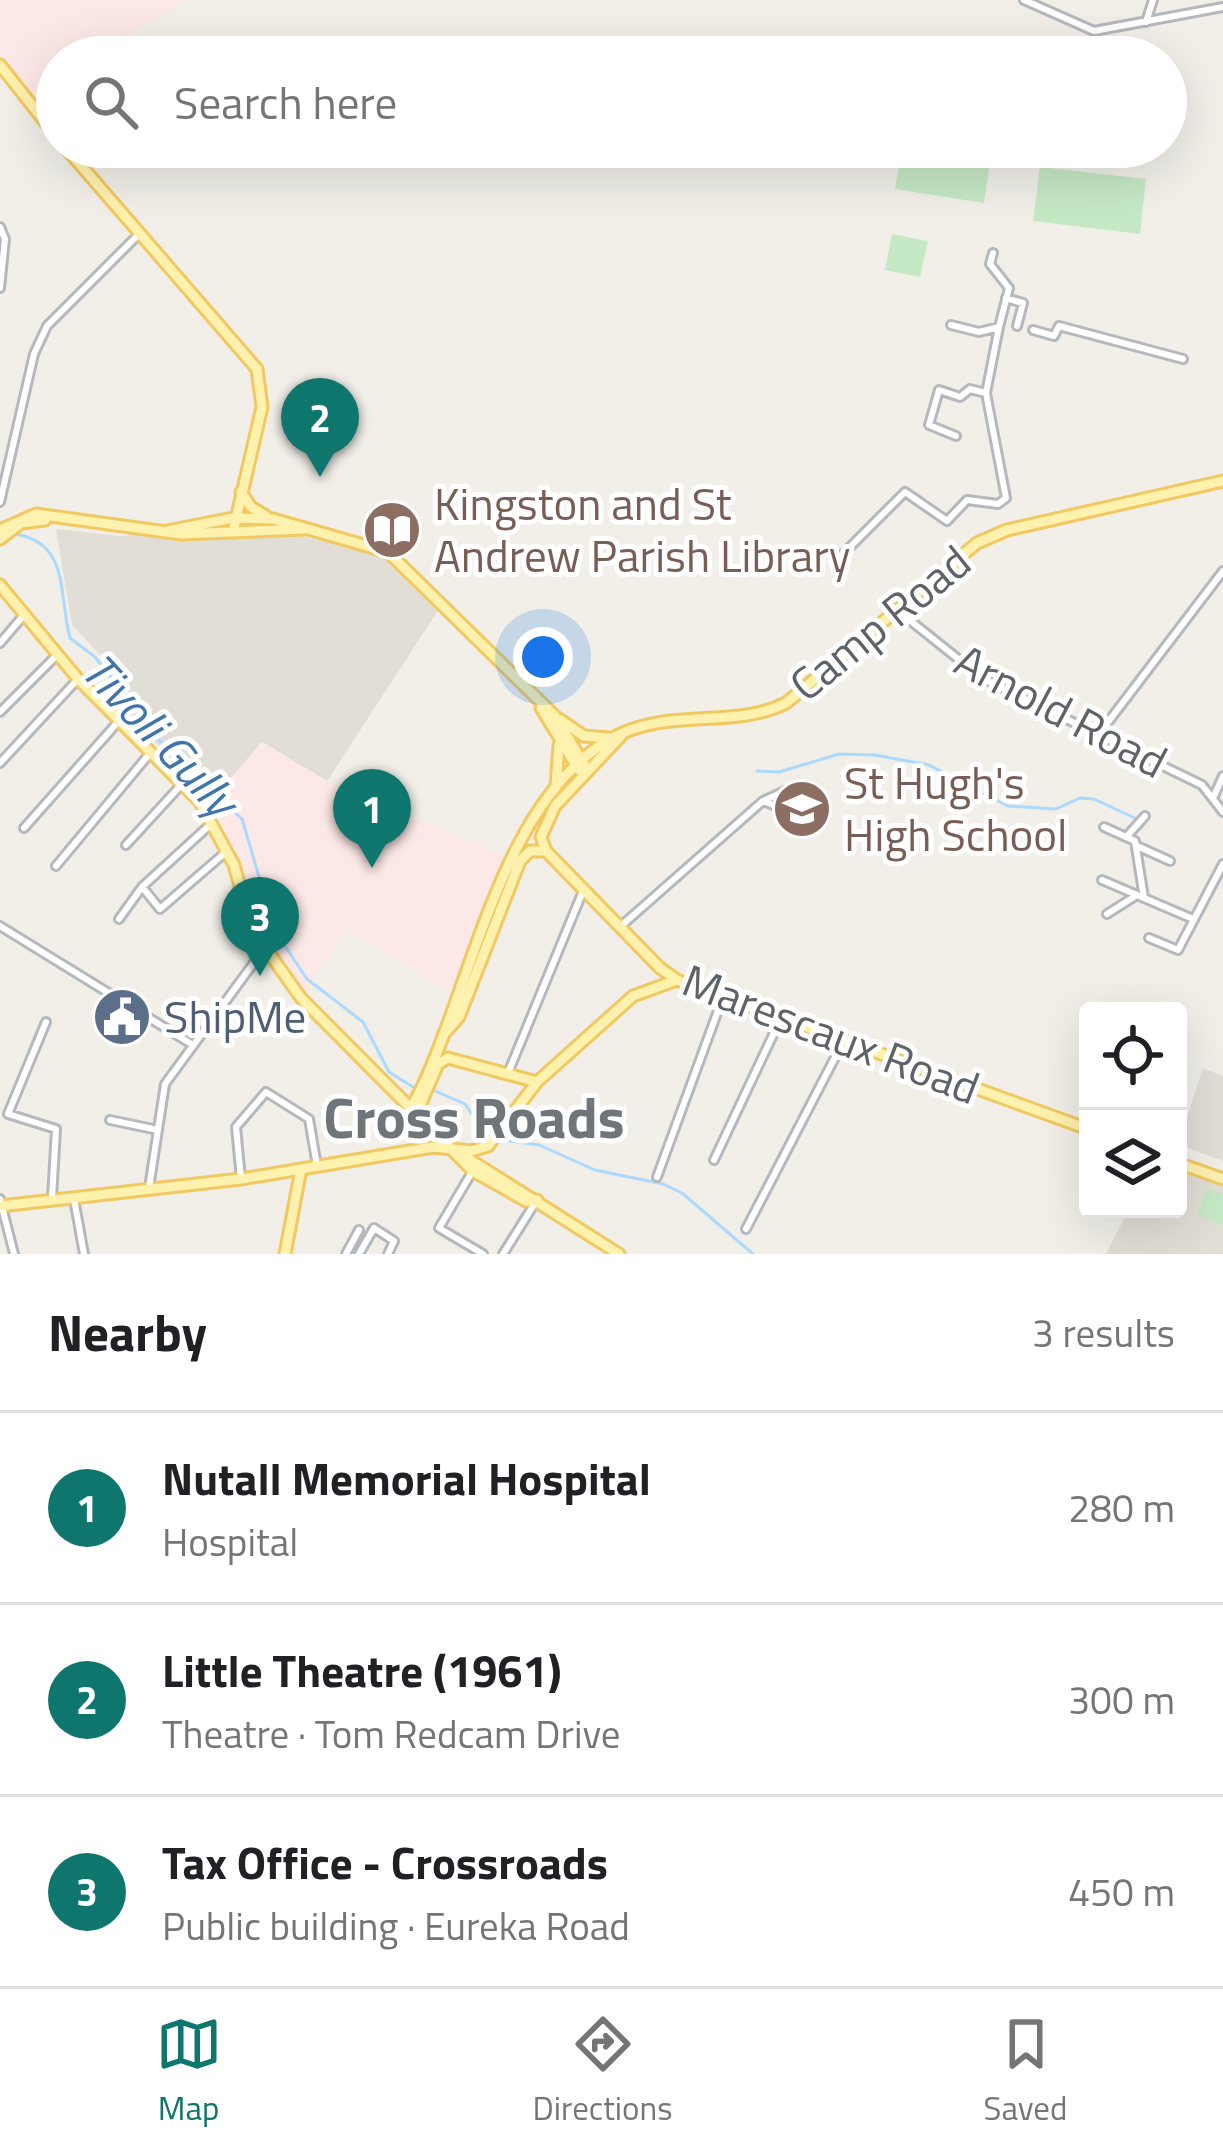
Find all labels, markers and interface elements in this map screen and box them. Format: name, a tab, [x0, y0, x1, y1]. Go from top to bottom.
search box	[36, 36, 1187, 168]
text: Search here	[174, 68, 397, 136]
icon: search	[78, 69, 144, 135]
pin: 2	[281, 378, 359, 477]
place label: Kingston and St Andrew Parish Library	[434, 469, 851, 589]
library icon: Kingston and St Andrew Parish Library	[361, 499, 423, 561]
street label: Camp Road	[774, 528, 985, 717]
street label: Arnold Road	[943, 626, 1180, 795]
your location	[513, 627, 573, 687]
water label: Tivoli Gully	[65, 636, 259, 837]
place label: St Hugh's High School	[844, 748, 1068, 868]
pin: 1	[333, 769, 411, 868]
school or university icon: St Hugh's High School	[771, 778, 833, 840]
pin: 3	[221, 877, 299, 976]
street label: Marescaux Road	[673, 945, 990, 1121]
place label: ShipMe	[164, 982, 306, 1050]
public building icon: ShipMe	[91, 986, 153, 1048]
map controls	[1079, 1002, 1187, 1218]
button: locate	[1079, 1002, 1187, 1110]
district label: Cross Roads	[323, 1073, 625, 1160]
button: layers	[1079, 1110, 1187, 1218]
text: Nearby	[48, 1293, 207, 1371]
text: 3 results	[1032, 1303, 1175, 1362]
text: Nutall Memorial Hospital	[162, 1444, 651, 1512]
text: 1	[76, 1478, 98, 1537]
text: 280 m	[1068, 1478, 1175, 1537]
text: Hospital	[162, 1512, 298, 1571]
text: Little Theatre (1961)	[162, 1636, 562, 1704]
text: 2	[76, 1670, 98, 1729]
text: 300 m	[1068, 1670, 1175, 1729]
text: Theatre · Tom Redcam Drive	[162, 1704, 621, 1763]
text: Tax Office - Crossroads	[162, 1828, 608, 1896]
text: 3	[76, 1862, 98, 1921]
text: 450 m	[1068, 1862, 1175, 1921]
text: Public building · Eureka Road	[162, 1896, 630, 1955]
tab: Map	[156, 2011, 222, 2133]
tab: Directions	[533, 2011, 673, 2133]
tab: Saved	[984, 2011, 1067, 2133]

